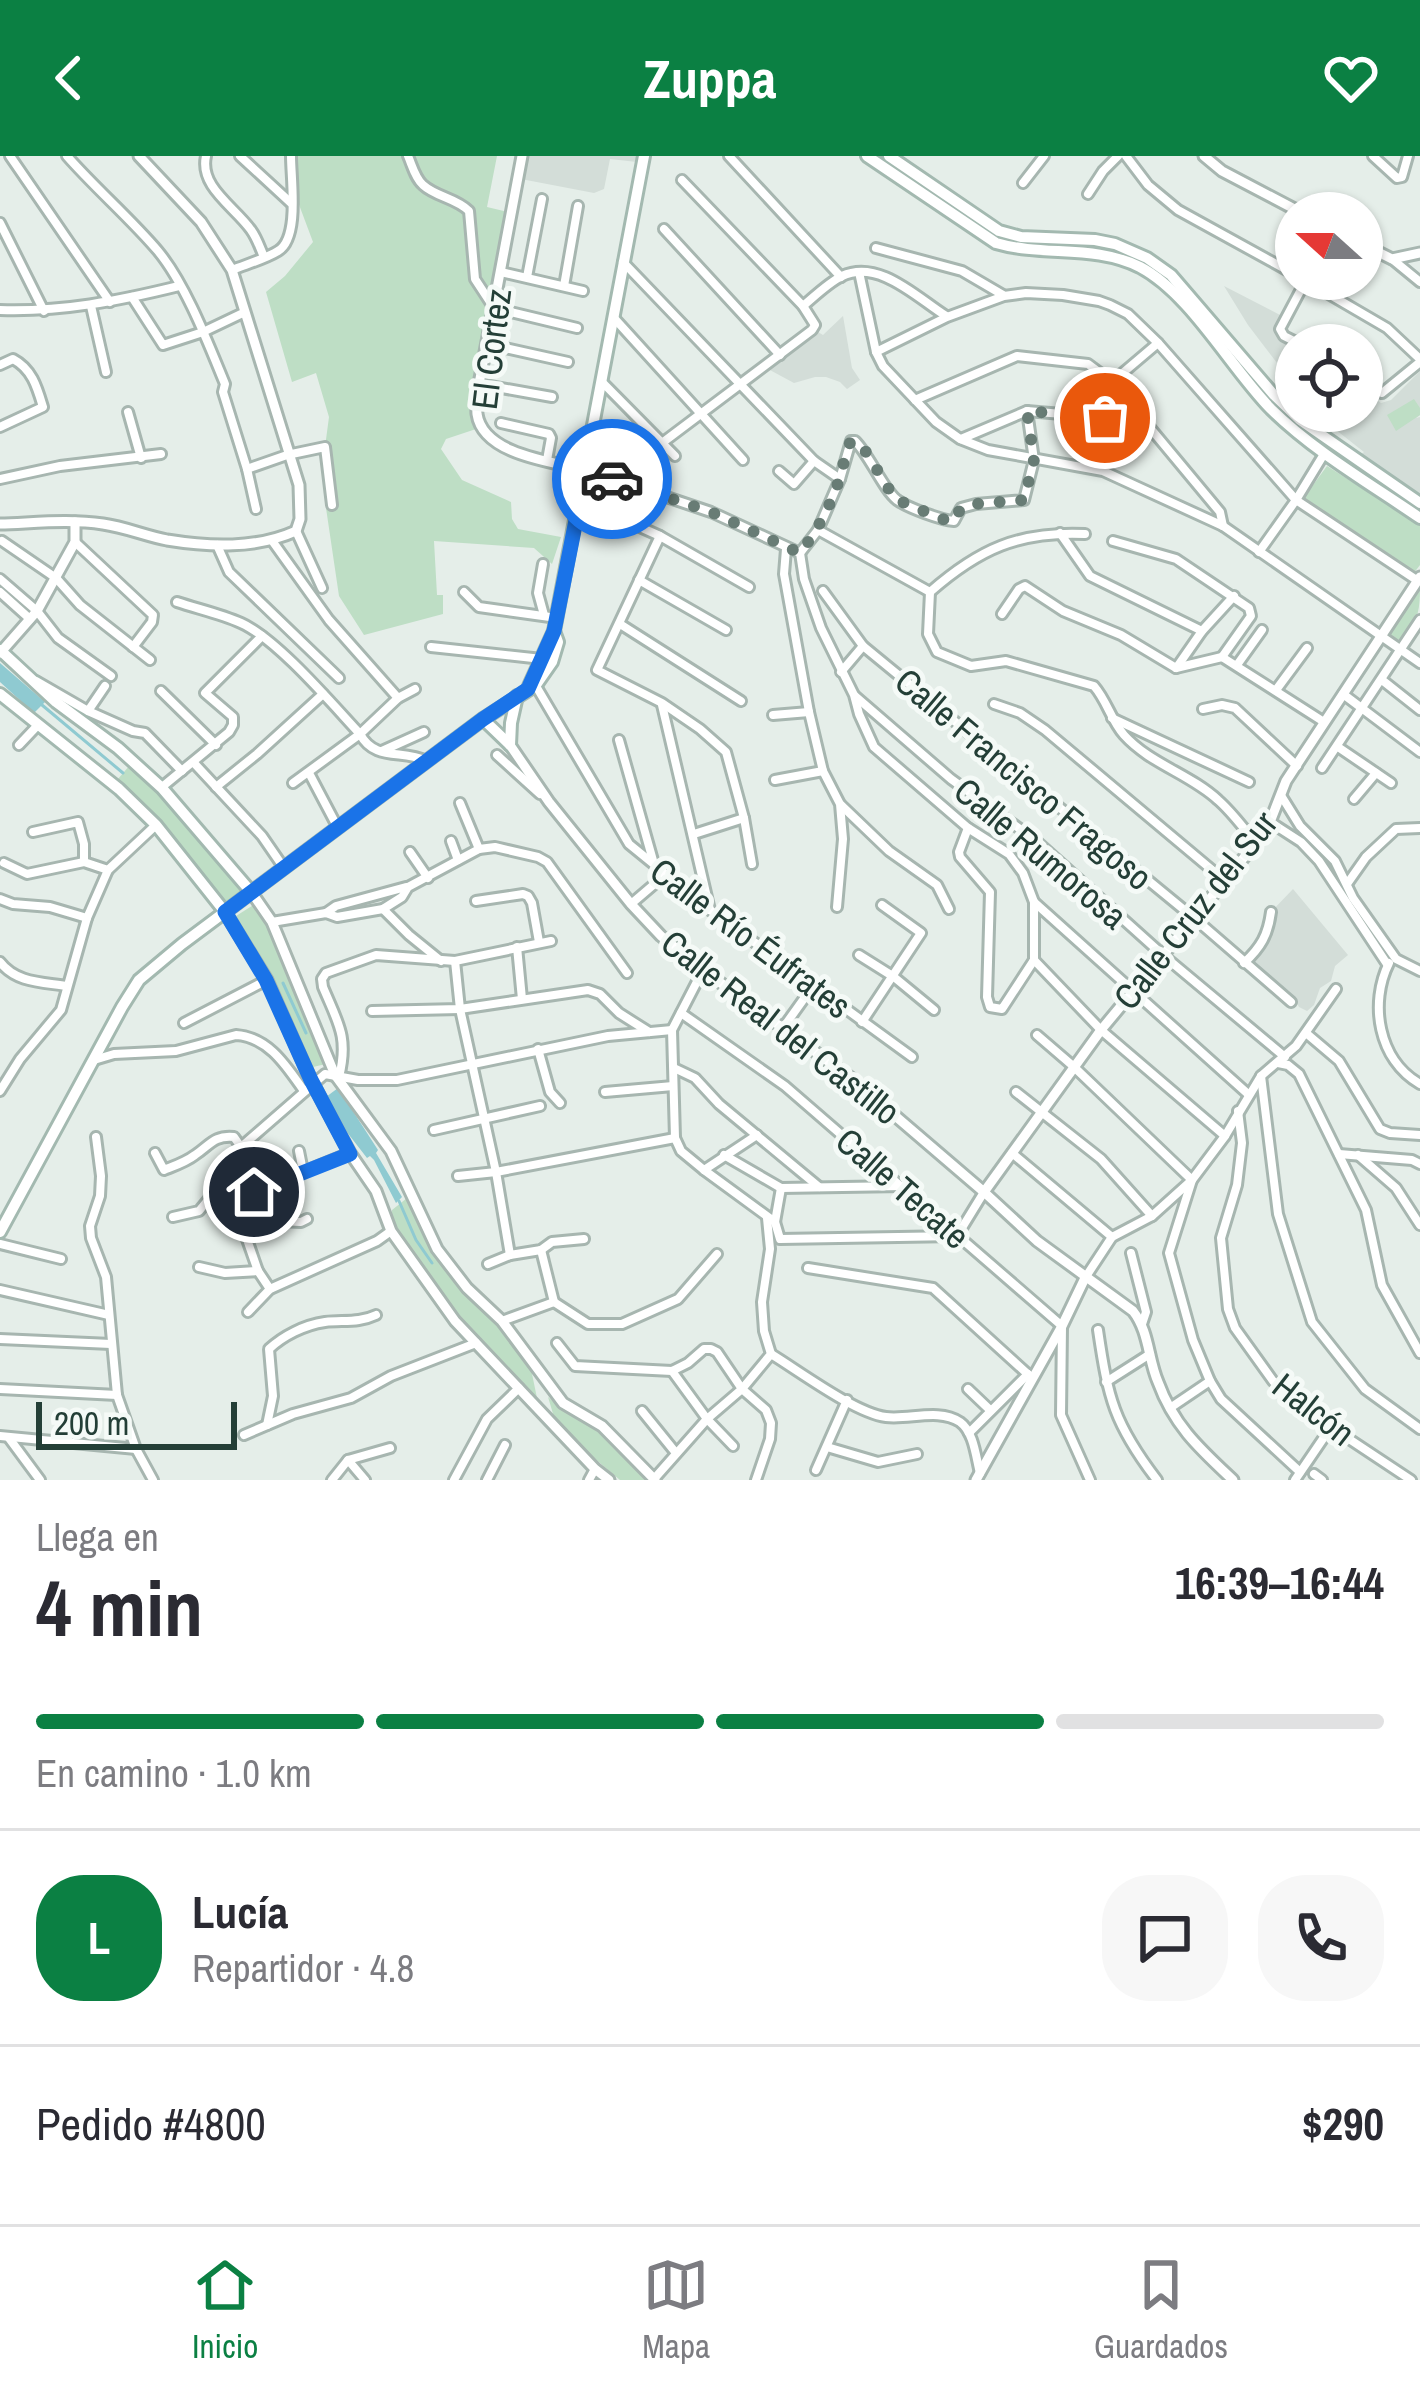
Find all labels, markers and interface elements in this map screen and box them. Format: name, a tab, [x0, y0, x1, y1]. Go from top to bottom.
text: Zuppa	[644, 42, 776, 115]
icon: back	[36, 45, 102, 111]
icon: heart	[1318, 45, 1384, 111]
north arrow	[1275, 192, 1383, 300]
map controls	[1275, 192, 1383, 432]
street label: El Cortez	[460, 286, 522, 412]
button: locate	[1275, 324, 1383, 432]
pin	[1054, 367, 1156, 469]
icon: bag	[1072, 385, 1138, 451]
courier	[552, 419, 672, 539]
icon: car	[579, 446, 645, 512]
street label: Calle Francisco Fragoso	[885, 657, 1163, 901]
street label: Calle Rumorosa	[945, 767, 1137, 939]
street label: Calle Cruz del Sur	[1102, 801, 1288, 1019]
street label: Calle Río Éufrates	[641, 847, 861, 1029]
street label: Calle Real del Castillo	[652, 919, 910, 1135]
street label: Calle Tecate	[826, 1117, 980, 1259]
pin	[203, 1141, 305, 1243]
icon: home	[221, 1159, 287, 1225]
street label: Halcón	[1263, 1362, 1365, 1456]
scale bar	[36, 1396, 237, 1449]
text: 200 m	[54, 1401, 129, 1445]
text: Llega en	[36, 1511, 159, 1563]
text: 16:39–16:44	[1175, 1552, 1384, 1613]
text: 4 min	[36, 1555, 203, 1660]
text: En camino · 1.0 km	[36, 1747, 312, 1799]
button: chat	[1102, 1875, 1228, 2001]
button: phone	[1258, 1875, 1384, 2001]
text: Lucía	[192, 1881, 288, 1942]
text: L	[88, 1907, 110, 1968]
text: Repartidor · 4.8	[192, 1942, 414, 1994]
text: Pedido #4800	[36, 2093, 266, 2154]
text: $290	[1302, 2093, 1384, 2154]
tab: Inicio	[192, 2252, 258, 2368]
tab: Mapa	[642, 2252, 710, 2368]
tab: Guardados	[1094, 2252, 1228, 2368]

